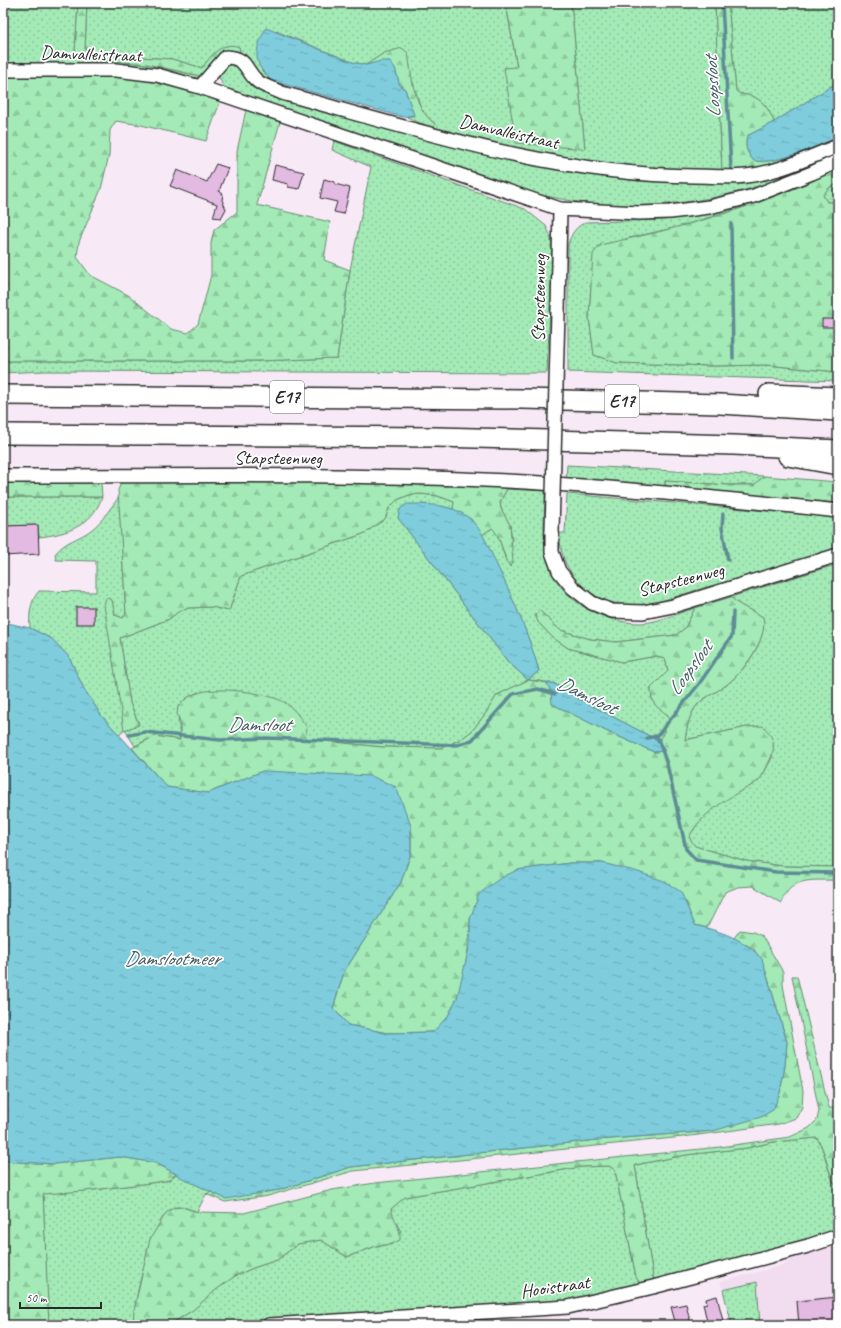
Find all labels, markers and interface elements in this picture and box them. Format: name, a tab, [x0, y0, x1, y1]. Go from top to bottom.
street label: Damvalleistraat	[40, 40, 144, 68]
water label: Loopsloot	[698, 51, 726, 118]
street label: Damvalleistraat	[457, 109, 563, 155]
street label: Stapsteenweg	[526, 253, 552, 342]
road number: E17	[270, 381, 304, 413]
road number: E17	[605, 385, 639, 417]
street label: Stapsteenweg	[234, 446, 323, 470]
street label: Stapsteenweg	[635, 557, 728, 602]
water label: Loopsloot	[662, 632, 721, 700]
water label: Damsloot	[553, 670, 624, 722]
water label: Damsloot	[228, 712, 295, 737]
water label: Damslootmeer	[125, 946, 223, 971]
street label: Hooistraat	[519, 1270, 593, 1304]
scale bar	[20, 1284, 101, 1310]
text: 50 m	[26, 1290, 48, 1306]

